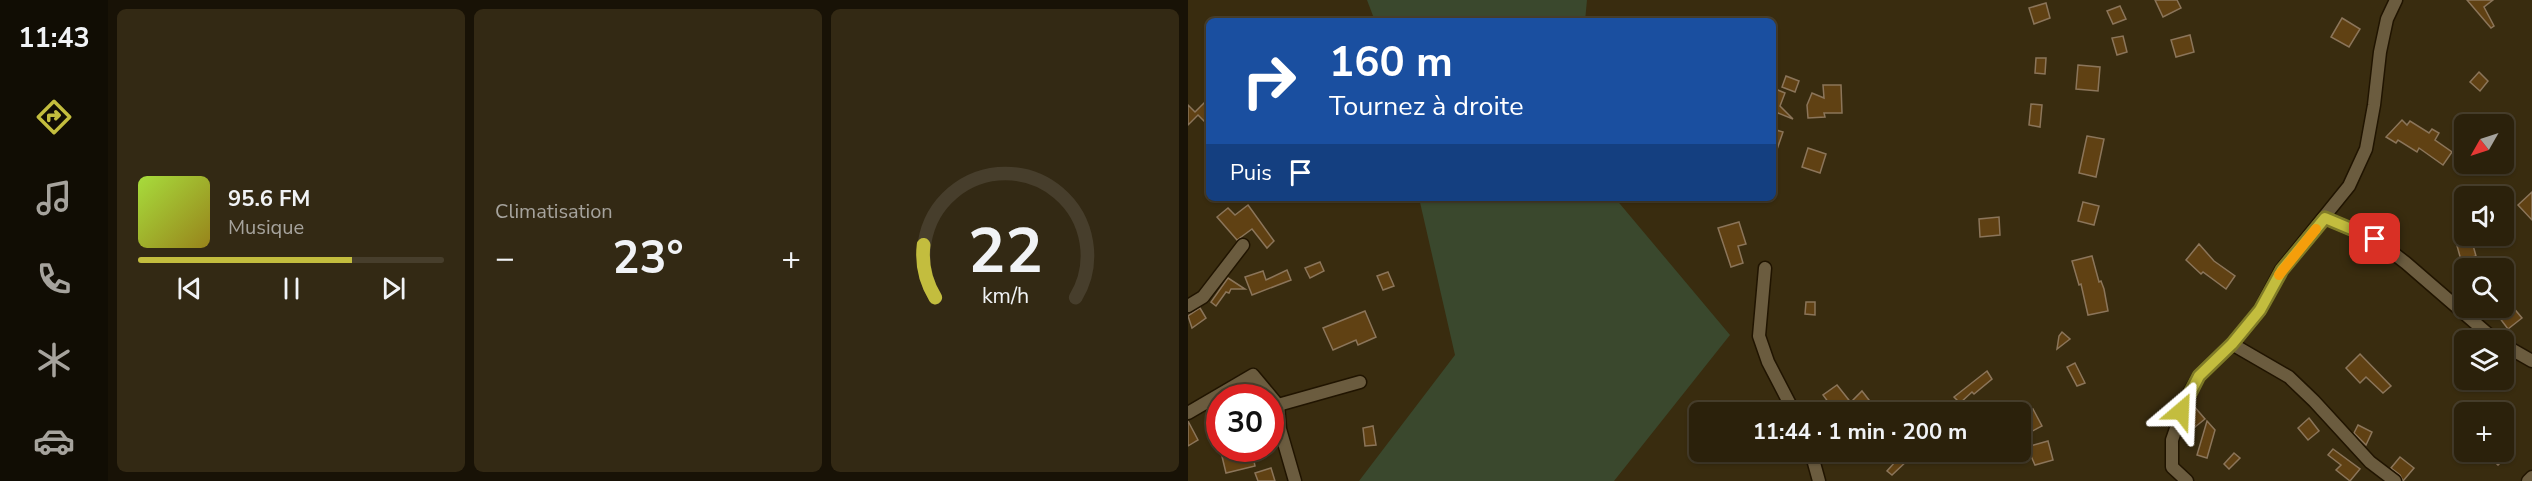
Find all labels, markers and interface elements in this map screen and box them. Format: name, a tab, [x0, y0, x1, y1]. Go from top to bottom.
text: 11:43	[18, 20, 90, 57]
text: 160 m	[1329, 34, 1453, 91]
icon: right	[1230, 42, 1308, 120]
text: Tournez à droite	[1329, 88, 1524, 125]
icon: directions	[33, 96, 75, 138]
north arrow	[2454, 114, 2514, 174]
map controls	[2454, 114, 2514, 462]
icon: arrive	[1284, 156, 1317, 189]
text: Puis	[1230, 158, 1272, 188]
icon: music	[33, 177, 75, 219]
text: 95.6 FM	[228, 184, 310, 214]
button: sound	[2454, 186, 2514, 246]
text: Climatisation	[495, 198, 613, 225]
text: 22	[968, 209, 1042, 294]
pin	[2349, 213, 2400, 264]
text: Musique	[228, 214, 304, 241]
icon: arrive	[2358, 222, 2391, 255]
text: 23°	[612, 228, 684, 289]
text: −	[495, 236, 515, 281]
text: +	[781, 236, 801, 281]
icon: phone	[33, 258, 75, 300]
button: search	[2454, 258, 2514, 318]
icon: previous	[173, 272, 206, 305]
icon: pause	[275, 272, 308, 305]
icon: next	[377, 272, 410, 305]
text: km/h	[981, 281, 1029, 311]
button: layers	[2454, 330, 2514, 390]
icon: climate	[33, 339, 75, 381]
position arrow	[2149, 379, 2213, 443]
speed limit sign: 30	[1206, 384, 1284, 462]
button: +	[2454, 402, 2514, 462]
text: 11:44 · 1 min · 200 m	[1753, 417, 1967, 447]
icon: car	[33, 420, 75, 462]

